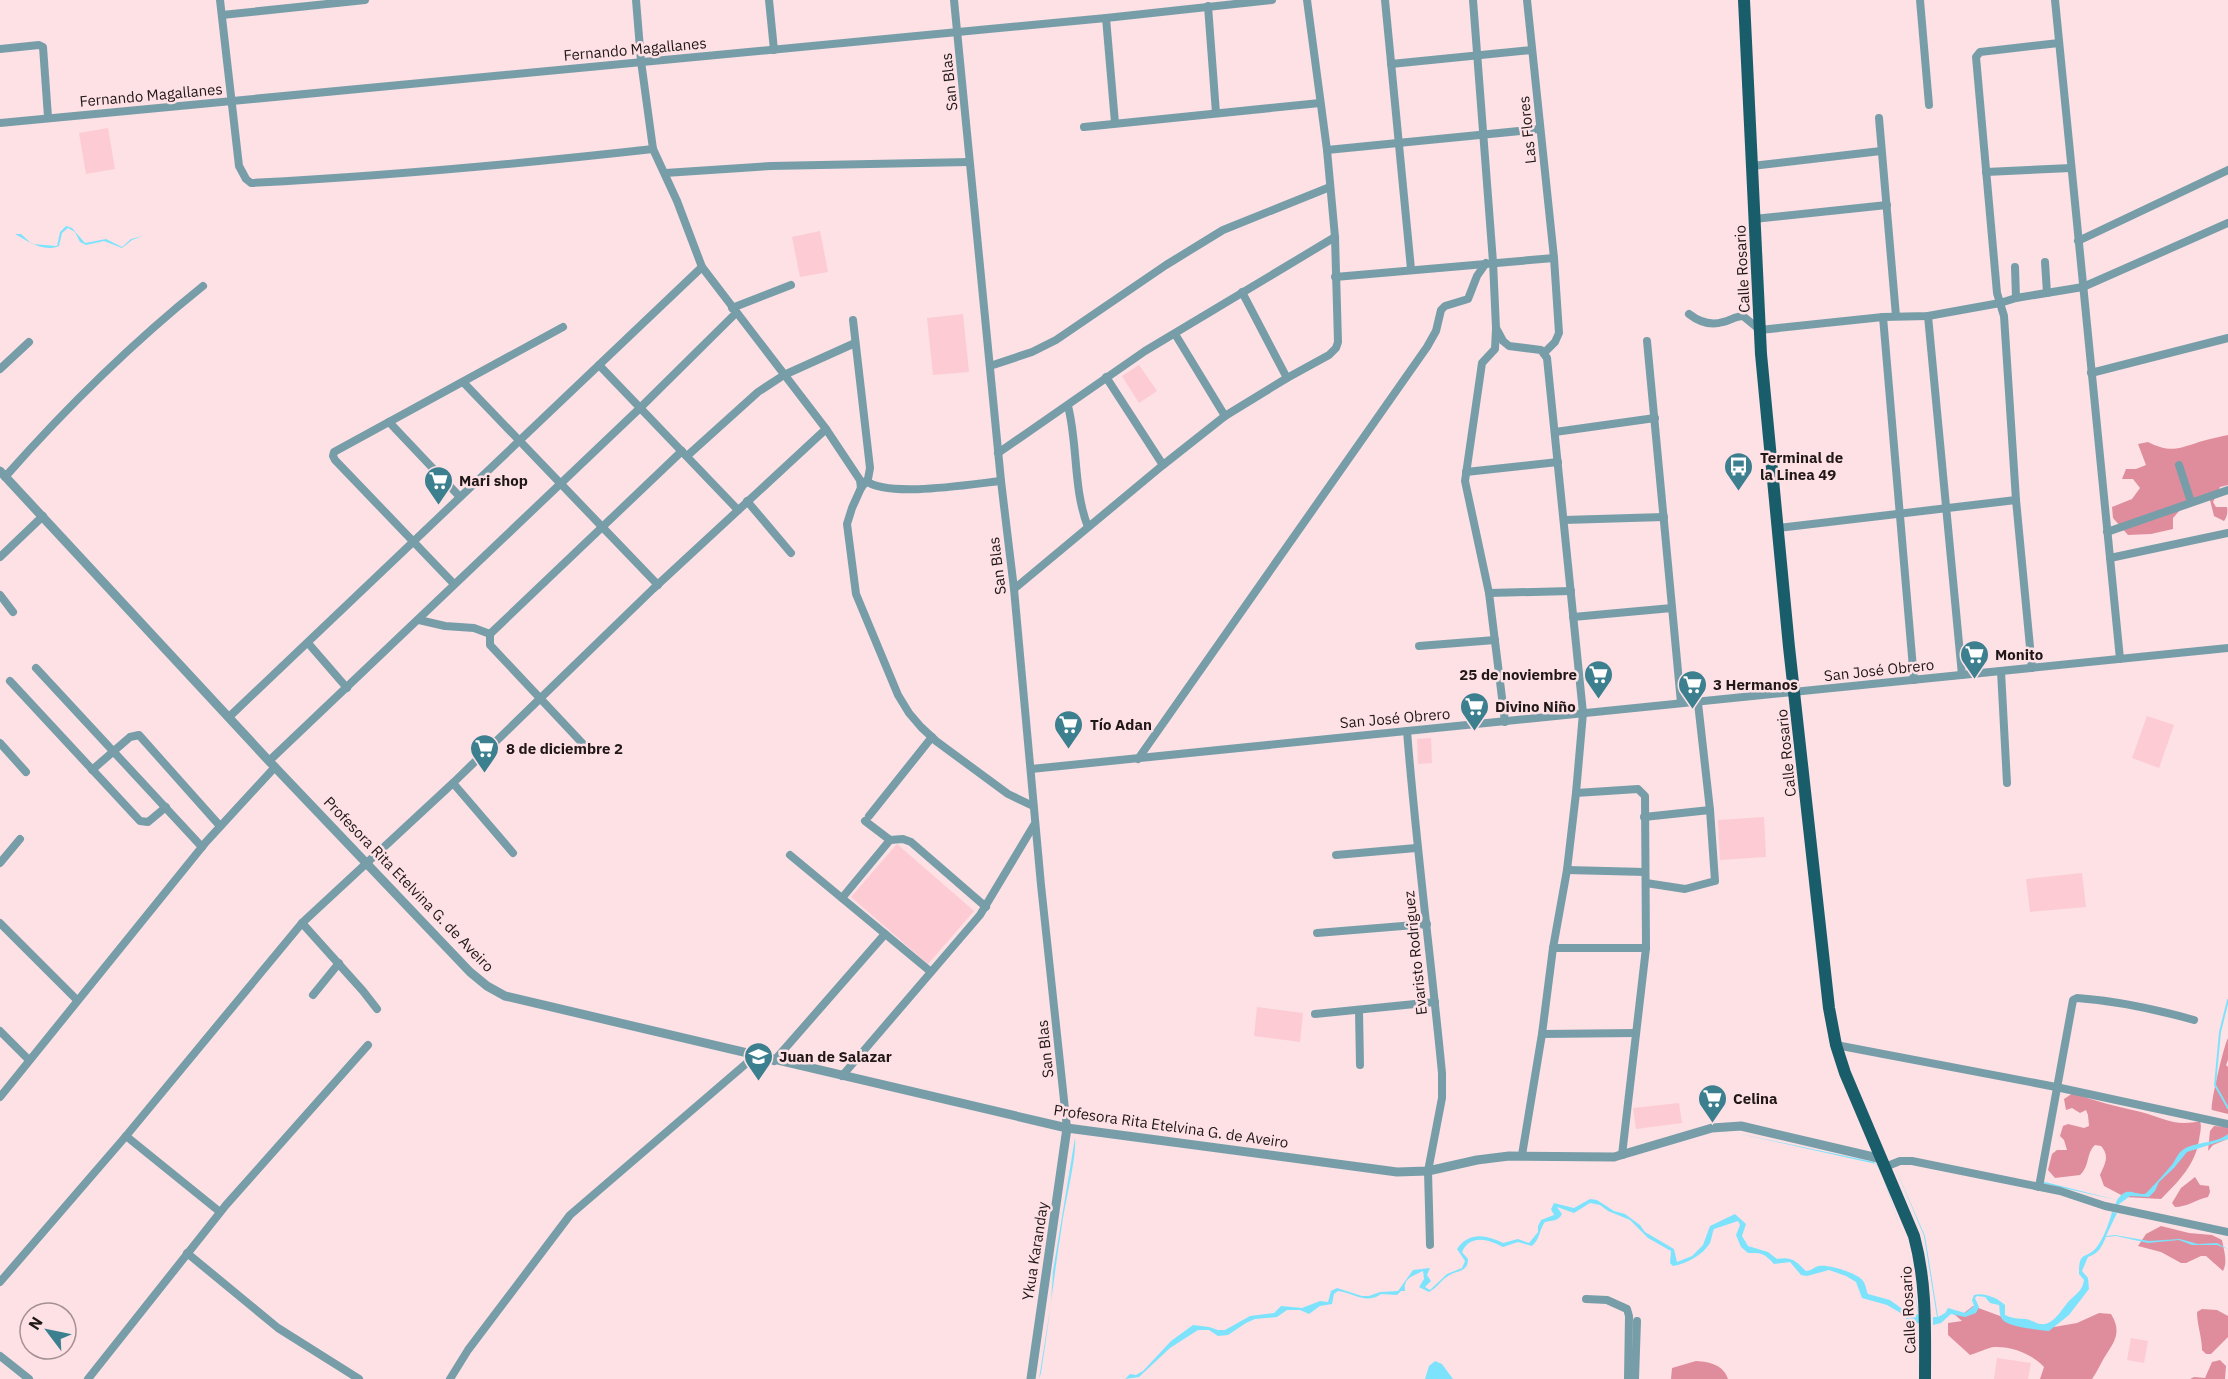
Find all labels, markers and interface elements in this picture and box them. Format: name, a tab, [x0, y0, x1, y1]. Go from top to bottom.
street label: Fernando Magallanes	[563, 33, 707, 65]
street label: San Blas	[937, 52, 961, 112]
street label: Fernando Magallanes	[79, 79, 223, 111]
street label: Las Flores	[1514, 95, 1540, 165]
street label: Calle Rosario	[1730, 225, 1754, 313]
place label: Terminal de la Linea 49	[1760, 448, 1843, 484]
bus stop icon: Terminal de la Linea 49	[1723, 450, 1755, 492]
supermarket icon: Mari shop	[422, 464, 454, 506]
place label: Mari shop	[459, 471, 528, 490]
street label: San Blas	[984, 536, 1010, 596]
supermarket icon: Monito	[1958, 638, 1990, 680]
place label: Monito	[1995, 645, 2043, 664]
street label: San José Obrero	[1823, 655, 1935, 685]
supermarket icon: 25 de noviembre	[1582, 658, 1614, 700]
place label: 25 de noviembre	[1459, 665, 1577, 684]
supermarket icon: 3 Hermanos	[1676, 668, 1708, 710]
place label: 3 Hermanos	[1713, 675, 1798, 694]
supermarket icon: Divino Niño	[1458, 690, 1490, 732]
place label: Divino Niño	[1495, 697, 1576, 716]
street label: San José Obrero	[1339, 704, 1451, 732]
supermarket icon: Tío Adan	[1053, 708, 1085, 750]
street label: Calle Rosario	[1772, 708, 1800, 798]
place label: Tío Adan	[1090, 715, 1152, 734]
supermarket icon: 8 de diciembre 2	[469, 732, 501, 774]
place label: 8 de diciembre 2	[506, 739, 623, 758]
street label: Profesora Rita Etelvina G. de Aveiro	[320, 792, 498, 976]
street label: Evaristo Rodriguez	[1399, 890, 1431, 1016]
street label: San Blas	[1033, 1019, 1057, 1079]
school or university icon: Juan de Salazar	[742, 1040, 774, 1082]
place label: Juan de Salazar	[779, 1047, 892, 1066]
supermarket icon: Celina	[1696, 1082, 1728, 1124]
place label: Celina	[1733, 1089, 1778, 1108]
street label: Profesora Rita Etelvina G. de Aveiro	[1052, 1100, 1290, 1152]
street label: Ykua Karanday	[1018, 1200, 1052, 1302]
street label: Calle Rosario	[1896, 1266, 1920, 1354]
north arrow	[18, 1301, 78, 1361]
text: N	[24, 1313, 47, 1333]

